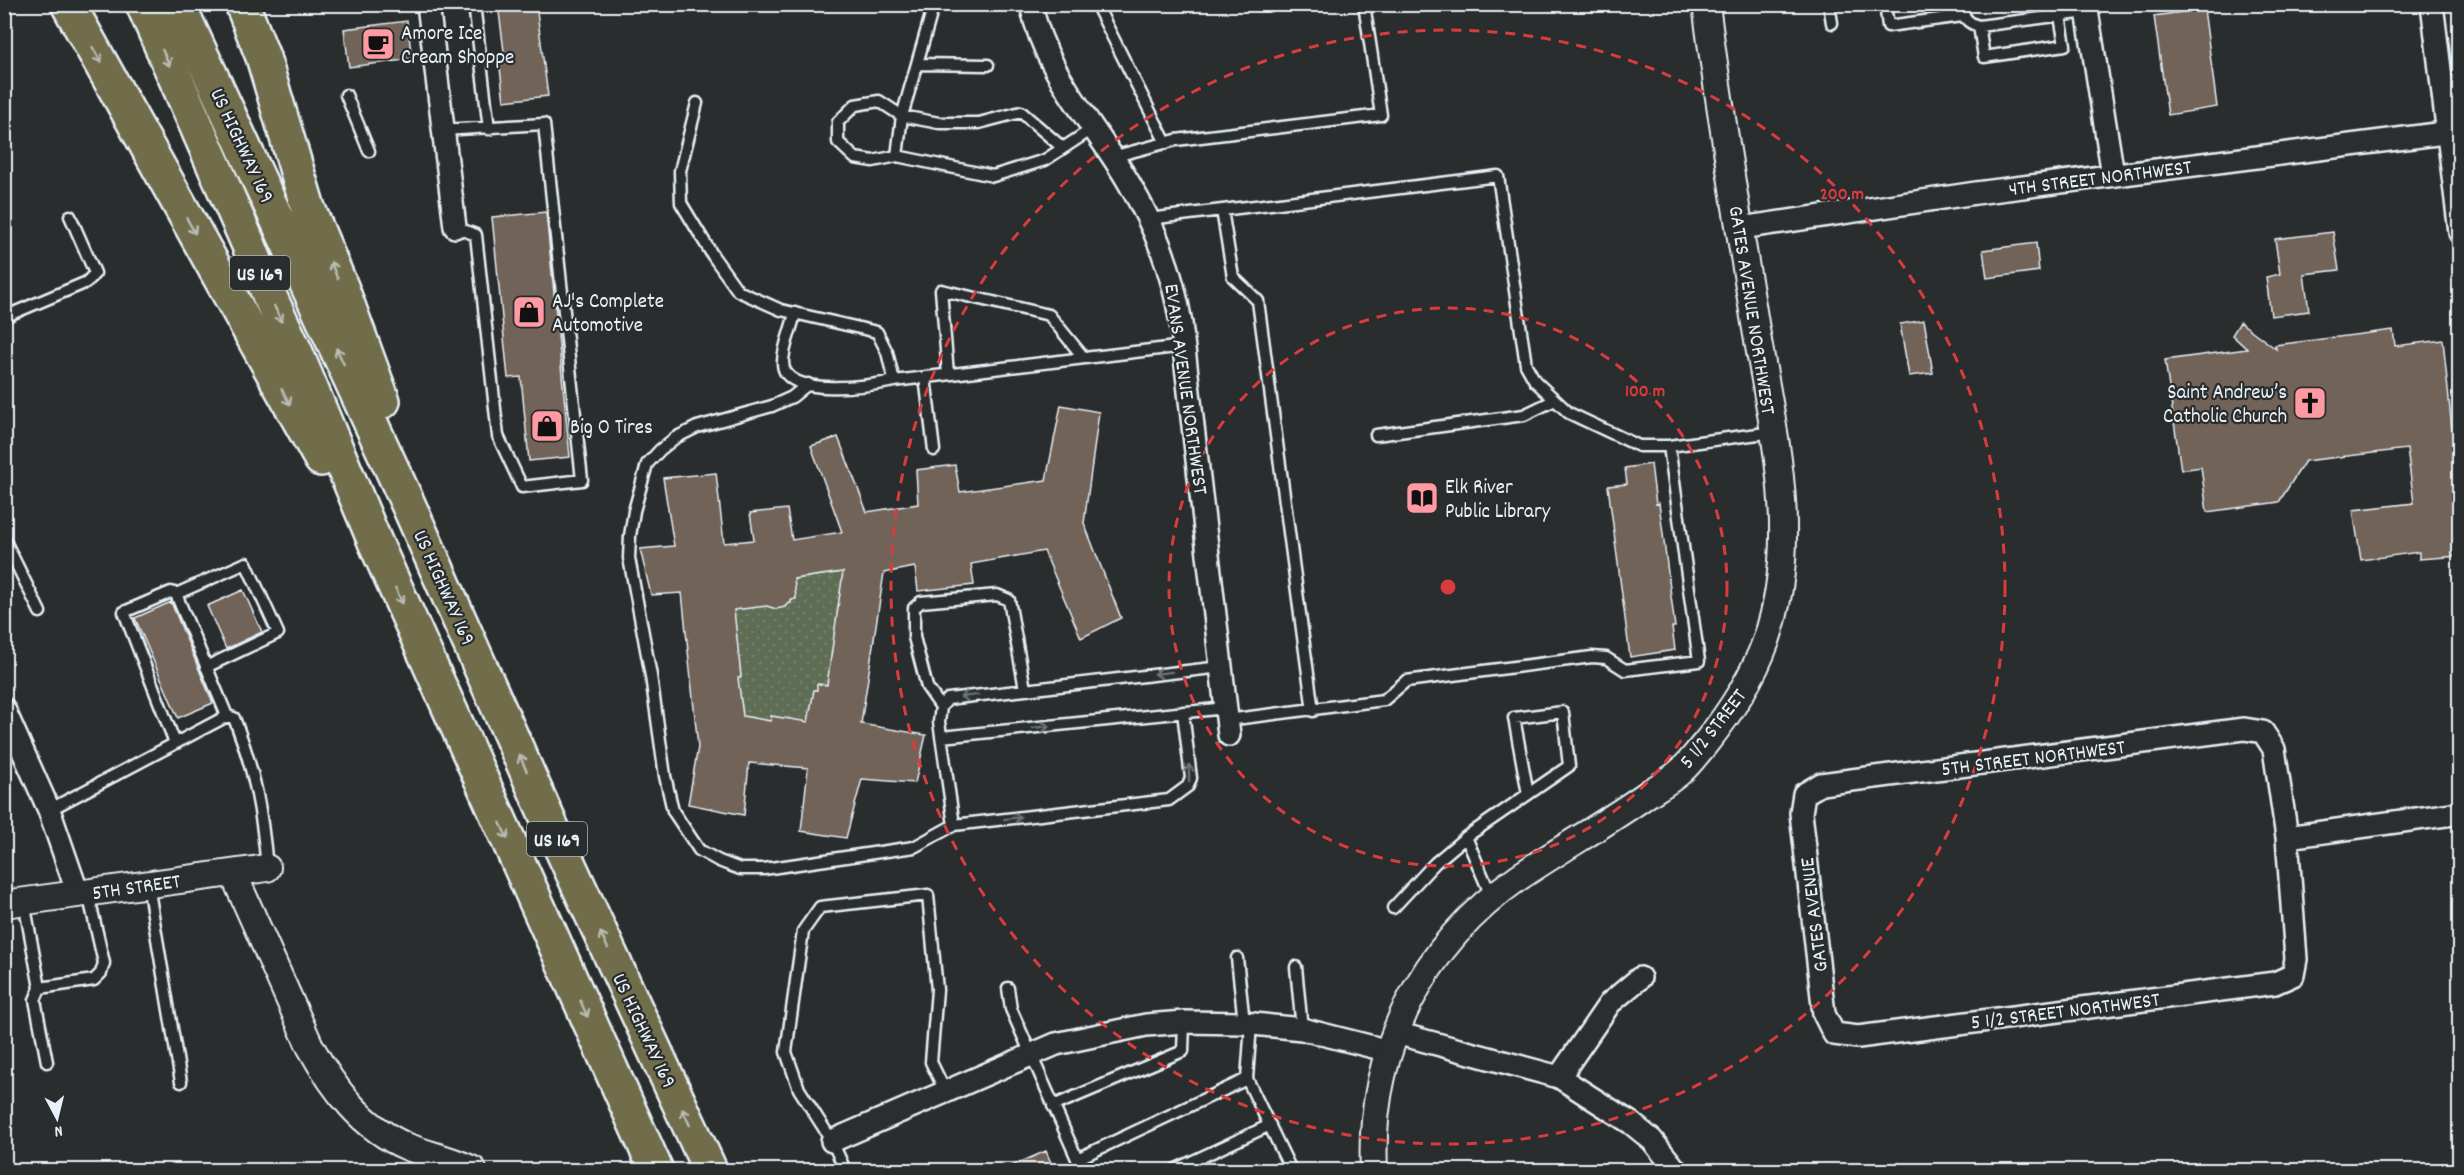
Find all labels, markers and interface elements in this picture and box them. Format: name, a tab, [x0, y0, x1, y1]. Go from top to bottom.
place label: Amore Ice Cream Shoppe	[401, 20, 514, 74]
cafe icon: Amore Ice Cream Shoppe	[360, 26, 396, 62]
one-way arrow	[92, 46, 103, 64]
one-way arrow	[162, 49, 173, 67]
street label: US HIGHWAY 169	[201, 84, 280, 209]
street label: 4TH STREET NORTHWEST	[2007, 154, 2194, 206]
text: 200 m	[1820, 183, 1864, 208]
street label: GATES AVENUE NORTHWEST	[1719, 204, 1781, 418]
one-way arrow	[186, 217, 197, 235]
road number: US 169	[230, 256, 290, 290]
one-way arrow	[328, 261, 339, 279]
street label: EVANS AVENUE NORTHWEST	[1154, 282, 1214, 497]
place label: AJ's Complete Automotive	[552, 288, 664, 342]
shop icon: AJ's Complete Automotive	[511, 294, 547, 330]
one-way arrow	[272, 304, 284, 322]
one-way arrow	[334, 347, 346, 365]
place label: Saint Andrew’s Catholic Church	[2163, 379, 2287, 433]
text: 100 m	[1625, 380, 1665, 405]
church icon: Saint Andrew’s Catholic Church	[2292, 385, 2328, 421]
one-way arrow	[280, 388, 292, 405]
shop icon: Big O Tires	[529, 408, 565, 444]
place label: Big O Tires	[570, 414, 653, 444]
place label: Elk River Public Library	[1445, 474, 1551, 528]
library icon: Elk River Public Library	[1404, 480, 1440, 516]
street label: US HIGHWAY 169	[403, 526, 481, 651]
centre of rings	[1438, 577, 1458, 597]
one-way arrow	[393, 586, 405, 604]
one-way arrow	[1153, 668, 1173, 679]
street label: 5 1/2 STREET	[1673, 683, 1756, 776]
one-way arrow	[960, 691, 980, 702]
one-way arrow	[1030, 721, 1050, 732]
street label: 5TH STREET NORTHWEST	[1940, 734, 2128, 786]
one-way arrow	[517, 754, 528, 773]
one-way arrow	[1183, 763, 1195, 783]
one-way arrow	[1002, 812, 1022, 823]
one-way arrow	[499, 822, 510, 840]
road number: US 169	[527, 822, 587, 856]
street label: GATES AVENUE	[1794, 855, 1838, 974]
street label: 5TH STREET	[90, 868, 183, 910]
one-way arrow	[598, 932, 609, 950]
street label: US HIGHWAY 169	[603, 969, 682, 1094]
street label: 5 1/2 STREET NORTHWEST	[1969, 986, 2162, 1039]
one-way arrow	[578, 1000, 590, 1018]
north arrow	[27, 1088, 87, 1148]
one-way arrow	[679, 1109, 691, 1127]
text: N	[53, 1119, 64, 1142]

